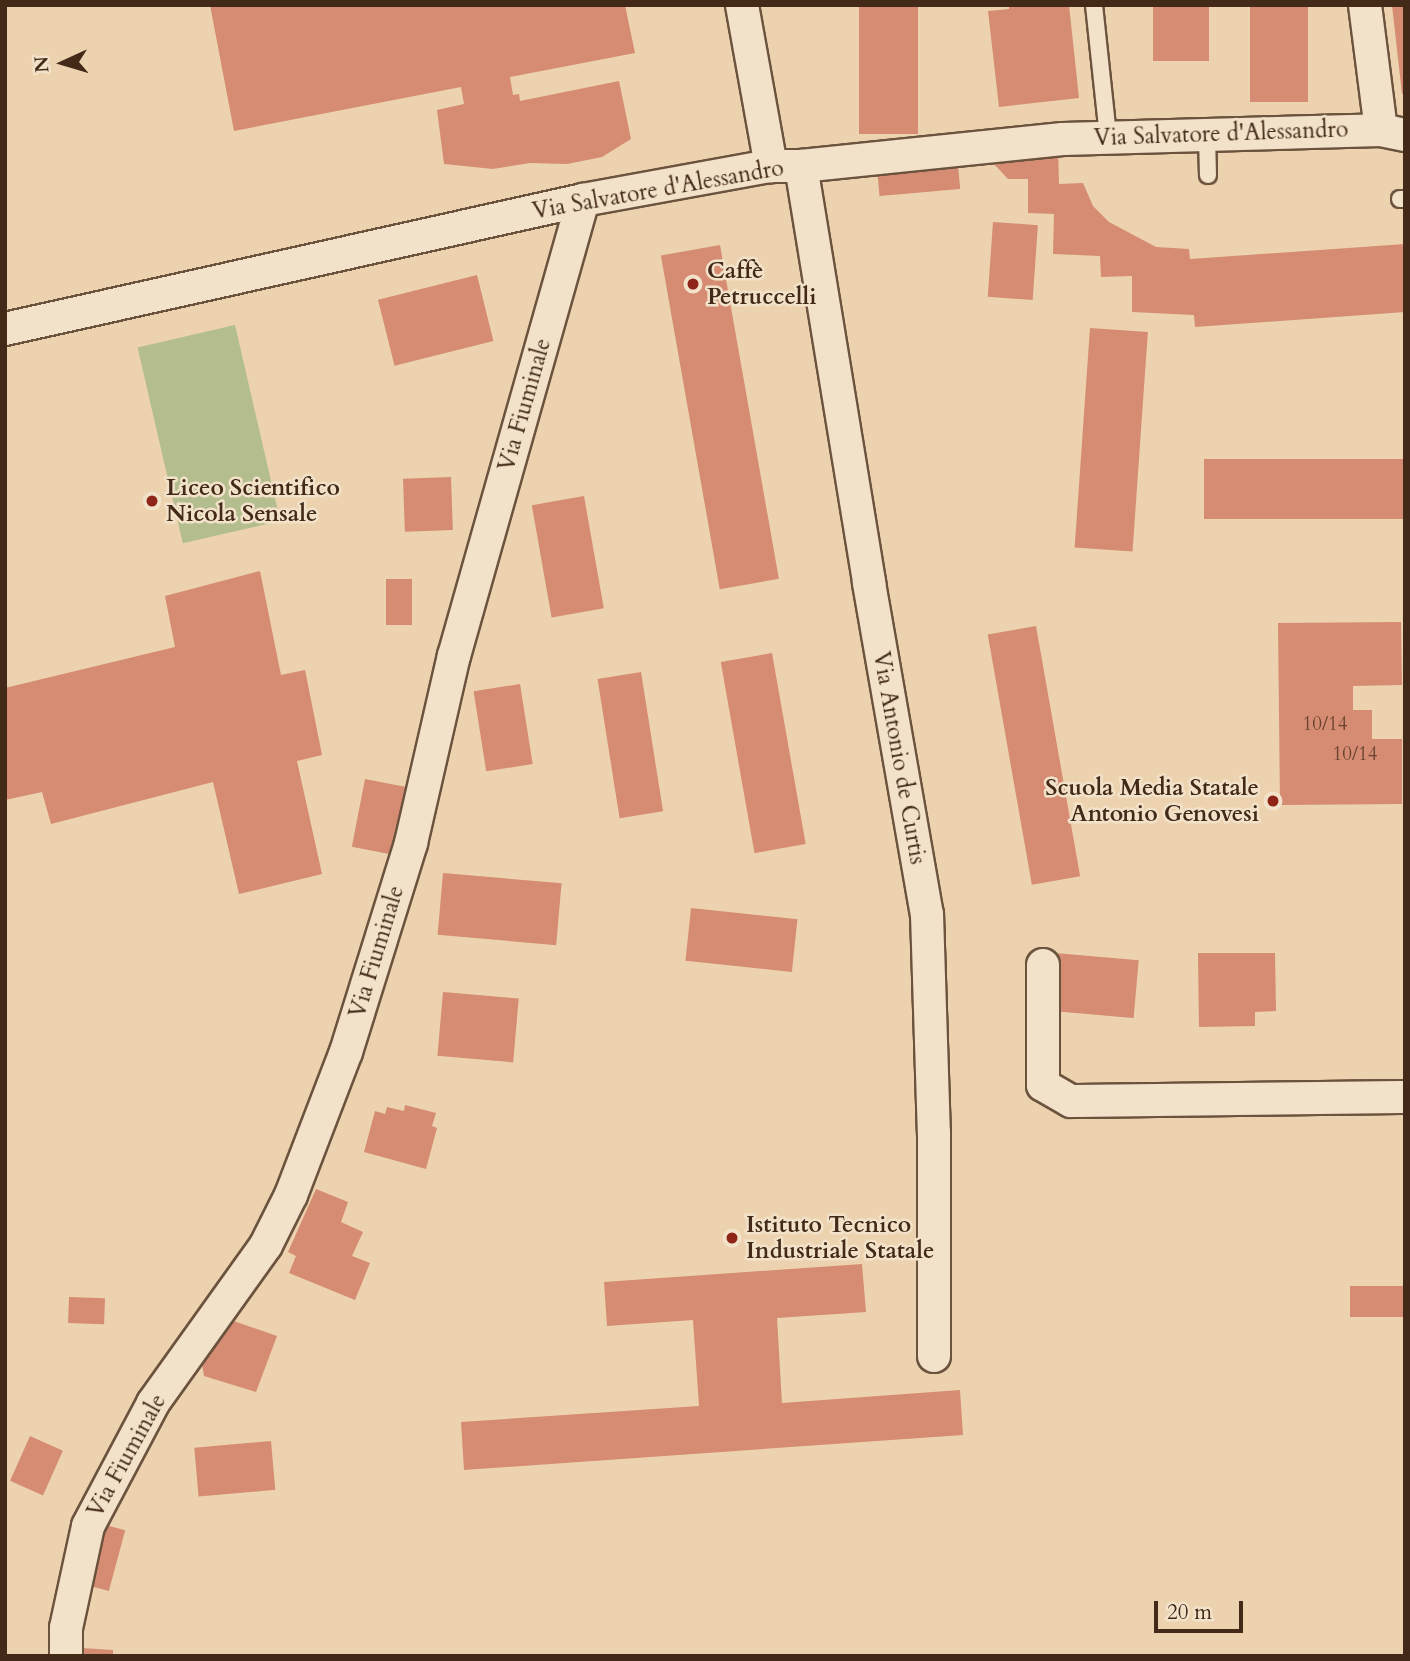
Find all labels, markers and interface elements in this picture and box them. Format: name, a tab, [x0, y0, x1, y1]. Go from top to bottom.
north arrow	[28, 28, 98, 98]
text: N	[29, 55, 56, 74]
street label: Via Salvatore d'Alessandro	[1093, 116, 1349, 152]
street label: Via Salvatore d'Alessandro	[530, 154, 786, 226]
place label: Caffè Petruccelli	[707, 257, 817, 311]
marker: Caffè Petruccelli	[685, 276, 701, 292]
street label: Via Fiuminale	[493, 335, 557, 475]
place label: Liceo Scientifico Nicola Sensale	[166, 474, 340, 528]
marker: Liceo Scientifico Nicola Sensale	[144, 493, 160, 509]
street label: Via Antonio de Curtis	[867, 649, 931, 867]
house number: 10/14	[1302, 714, 1348, 736]
house number: 10/14	[1332, 744, 1378, 766]
place label: Scuola Media Statale Antonio Genovesi	[1045, 774, 1259, 828]
marker: Scuola Media Statale Antonio Genovesi	[1265, 793, 1281, 809]
street label: Via Fiuminale	[344, 883, 410, 1021]
place label: Istituto Tecnico Industriale Statale	[746, 1211, 934, 1265]
marker: Istituto Tecnico Industriale Statale	[724, 1230, 740, 1246]
street label: Via Fiuminale	[82, 1389, 172, 1523]
scale bar	[1158, 1588, 1247, 1632]
text: 20 m	[1167, 1598, 1212, 1627]

